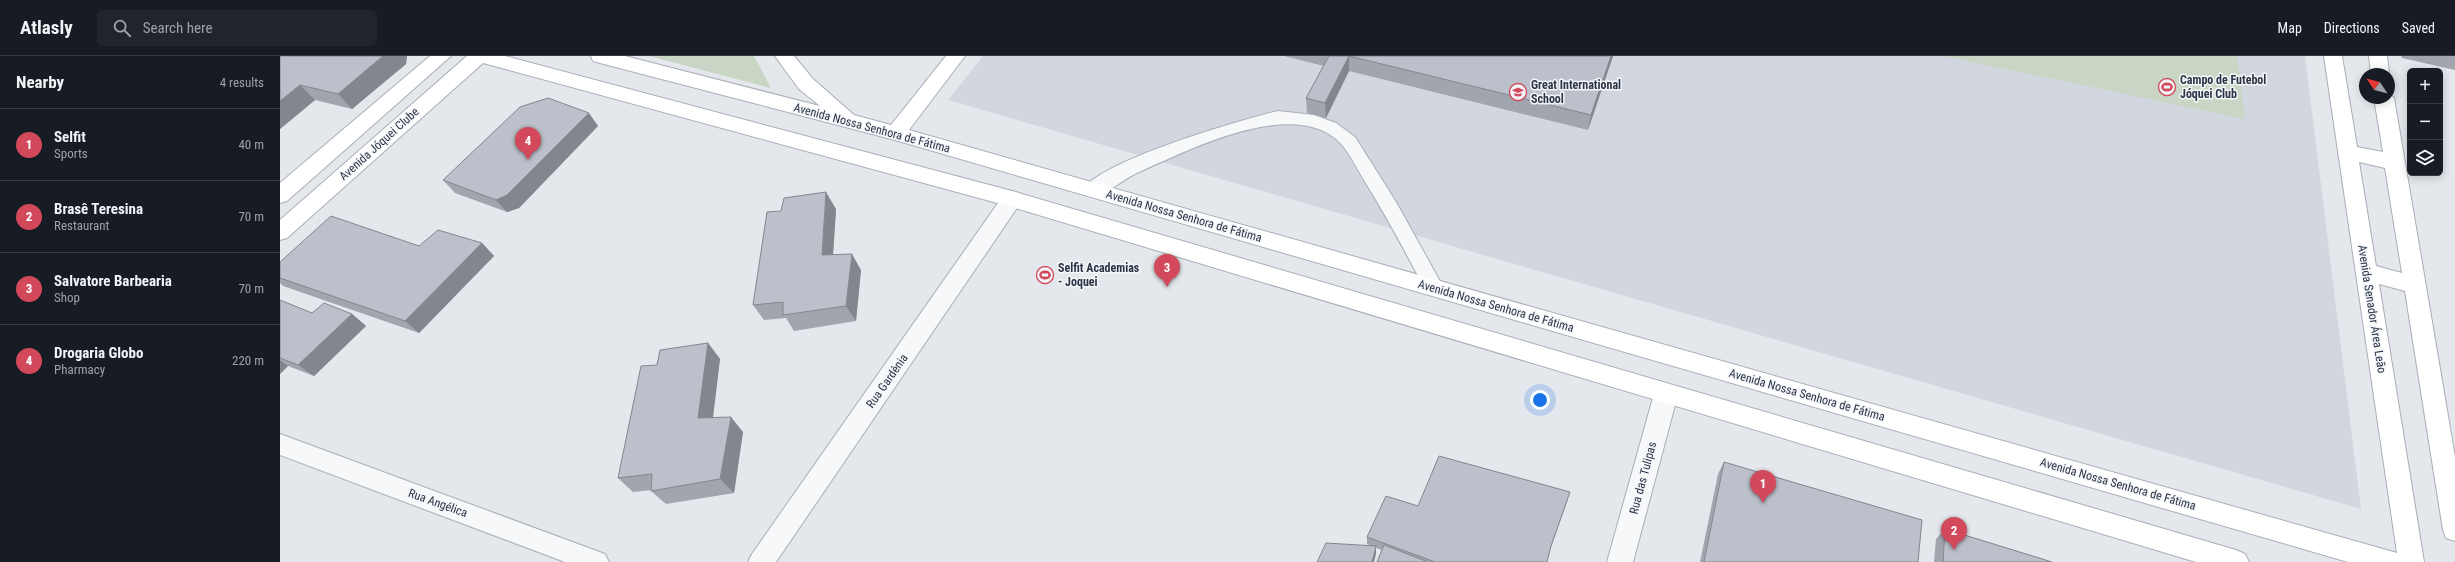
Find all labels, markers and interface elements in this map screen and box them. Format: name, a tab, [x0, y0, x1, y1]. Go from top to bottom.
search box	[97, 10, 377, 46]
text: Atlasly	[20, 16, 73, 39]
icon: search	[111, 17, 133, 39]
text: Search here	[143, 19, 212, 37]
text: Map	[2278, 20, 2302, 36]
text: Directions	[2324, 20, 2380, 36]
text: Saved	[2402, 20, 2435, 36]
north arrow	[2359, 68, 2395, 104]
map controls	[2407, 68, 2443, 176]
button: +	[2407, 68, 2443, 104]
text: Nearby	[16, 72, 64, 92]
place label: Campo de Futebol Jóquei Club	[2180, 73, 2266, 101]
text: 4 results	[220, 75, 264, 90]
sports icon: Campo de Futebol Jóquei Club	[2157, 77, 2177, 97]
place label: Great International School	[1531, 78, 1621, 106]
school or university icon: Great International School	[1508, 82, 1528, 102]
street label: Avenida Nossa Senhora de Fátima	[792, 100, 952, 156]
street label: Avenida Jóquei Clube	[336, 104, 422, 183]
button: −	[2407, 104, 2443, 140]
pin: 4	[515, 127, 541, 160]
text: Selfit	[54, 128, 86, 146]
text: 1	[26, 137, 32, 152]
text: 40 m	[238, 137, 264, 152]
button: layers	[2407, 140, 2443, 176]
text: Sports	[54, 146, 88, 161]
street label: Avenida Nossa Senhora de Fátima	[1105, 187, 1264, 245]
text: Brasê Teresina	[54, 200, 143, 218]
text: 2	[26, 209, 32, 224]
text: 70 m	[238, 209, 264, 224]
text: Restaurant	[54, 218, 109, 233]
street label: Avenida Senador Área Leão	[2355, 244, 2390, 374]
pin: 3	[1154, 254, 1180, 287]
place label: Selfit Academias - Joquei	[1058, 261, 1140, 289]
sports icon: Selfit Academias - Joquei	[1035, 265, 1055, 285]
text: Salvatore Barbearia	[54, 272, 172, 290]
street label: Avenida Nossa Senhora de Fátima	[1417, 277, 1576, 335]
text: 3	[26, 281, 32, 296]
text: 70 m	[238, 281, 264, 296]
text: Shop	[54, 290, 80, 305]
text: Drogaria Globo	[54, 344, 143, 362]
street label: Rua Gardênia	[863, 351, 911, 411]
text: 4	[26, 353, 32, 368]
text: 220 m	[232, 353, 264, 368]
text: Pharmacy	[54, 362, 105, 377]
street label: Avenida Nossa Senhora de Fátima	[1728, 366, 1887, 424]
your location	[1530, 390, 1550, 410]
street label: Rua das Tulipas	[1627, 440, 1659, 516]
street label: Avenida Nossa Senhora de Fátima	[2039, 455, 2198, 513]
pin: 1	[1750, 470, 1776, 503]
street label: Rua Angélica	[407, 486, 470, 520]
pin: 2	[1941, 517, 1967, 550]

